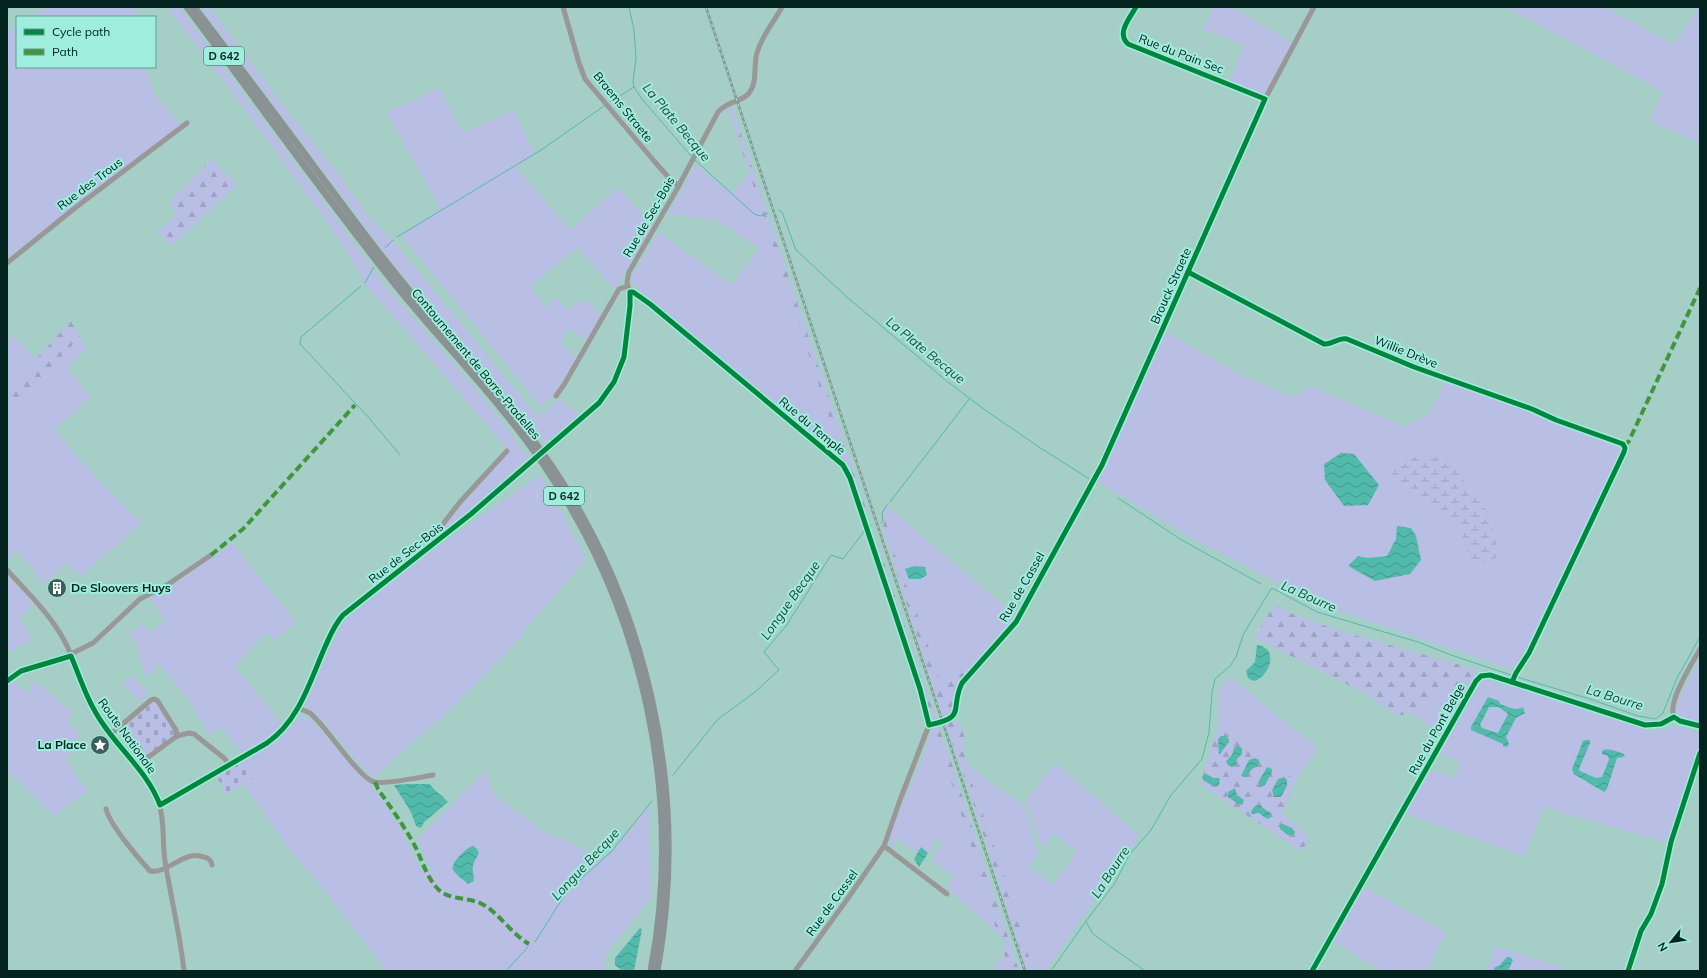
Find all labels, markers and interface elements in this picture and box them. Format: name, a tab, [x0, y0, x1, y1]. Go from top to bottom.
legend	[16, 16, 156, 68]
text: Cycle path	[52, 24, 110, 39]
street label: Rue du Pain Sec	[1137, 30, 1226, 77]
text: Path	[52, 44, 78, 59]
road number: D 642	[204, 47, 244, 65]
street label: Braems Straete	[590, 68, 656, 145]
water label: La Plate Becque	[640, 80, 714, 164]
street label: Rue des Trous	[54, 154, 125, 213]
street label: Rue de Sec-Bois	[619, 174, 678, 260]
street label: Brouck Straete	[1147, 245, 1194, 326]
street label: Contournement de Borre-Pradelles	[409, 285, 544, 442]
water label: La Plate Becque	[883, 313, 969, 387]
street label: Willie Drève	[1372, 332, 1440, 371]
street label: Rue du Temple	[776, 393, 849, 458]
road number: D 642	[544, 487, 584, 505]
street label: Rue de Sec-Bois	[365, 519, 446, 586]
street label: Rue de Cassel	[996, 549, 1048, 624]
water label: Longue Becque	[757, 558, 823, 642]
building icon: De Sloovers Huys	[46, 577, 68, 599]
water label: La Bourre	[1279, 577, 1339, 615]
place label: De Sloovers Huys	[71, 580, 171, 595]
street label: Rue du Pont Belge	[1405, 680, 1468, 777]
water label: La Bourre	[1585, 681, 1645, 713]
street label: Route Nationale	[95, 695, 160, 776]
place icon: La Place	[89, 734, 111, 756]
place label: La Place	[37, 737, 86, 752]
water label: Longue Becque	[548, 825, 622, 903]
water label: La Bourre	[1087, 843, 1133, 901]
street label: Rue de Cassel	[803, 867, 861, 939]
north arrow	[1651, 922, 1691, 962]
text: N	[1654, 940, 1670, 954]

